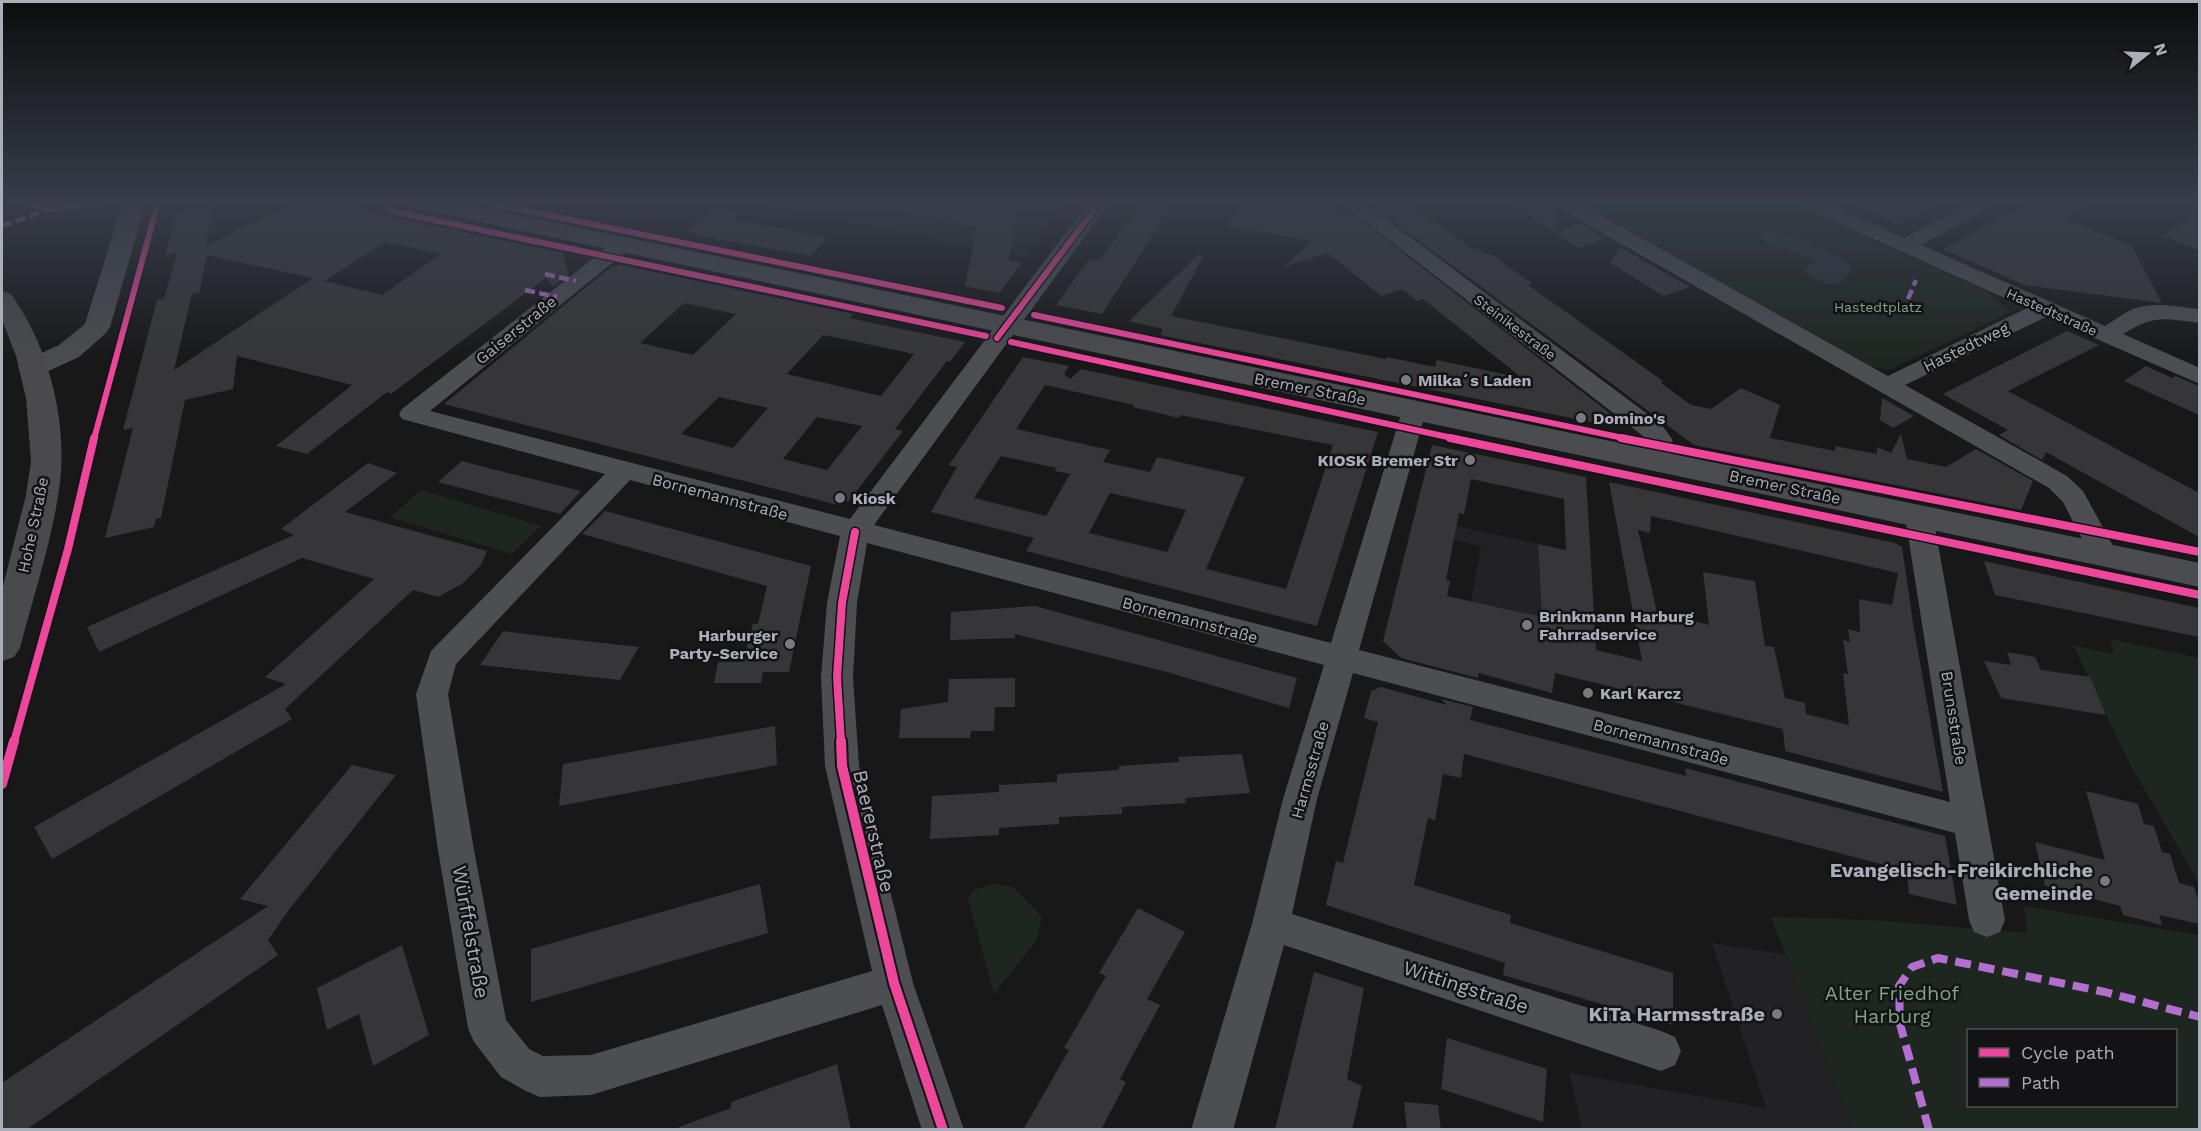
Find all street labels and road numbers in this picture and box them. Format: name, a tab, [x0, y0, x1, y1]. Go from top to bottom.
street label: Hastedtstraße	[2004, 285, 2100, 339]
street label: Steinikestraße	[1471, 291, 1559, 363]
street label: Gaiserstraße	[472, 292, 560, 368]
street label: Hastedtweg	[1920, 318, 2012, 376]
street label: Bremer Straße	[1252, 369, 1368, 409]
street label: Bremer Straße	[1728, 466, 1842, 508]
street label: Bornemannstraße	[650, 470, 790, 524]
street label: Hohe Straße	[14, 475, 52, 575]
street label: Bornemannstraße	[1120, 593, 1260, 647]
street label: Brunsstraße	[1937, 670, 1971, 766]
street label: Bornemannstraße	[1591, 715, 1731, 769]
street label: Harmsstraße	[1287, 719, 1333, 821]
street label: Baererstraße	[848, 767, 900, 895]
street label: Würffelstraße	[448, 864, 494, 1000]
street label: Wittingstraße	[1400, 955, 1532, 1019]

